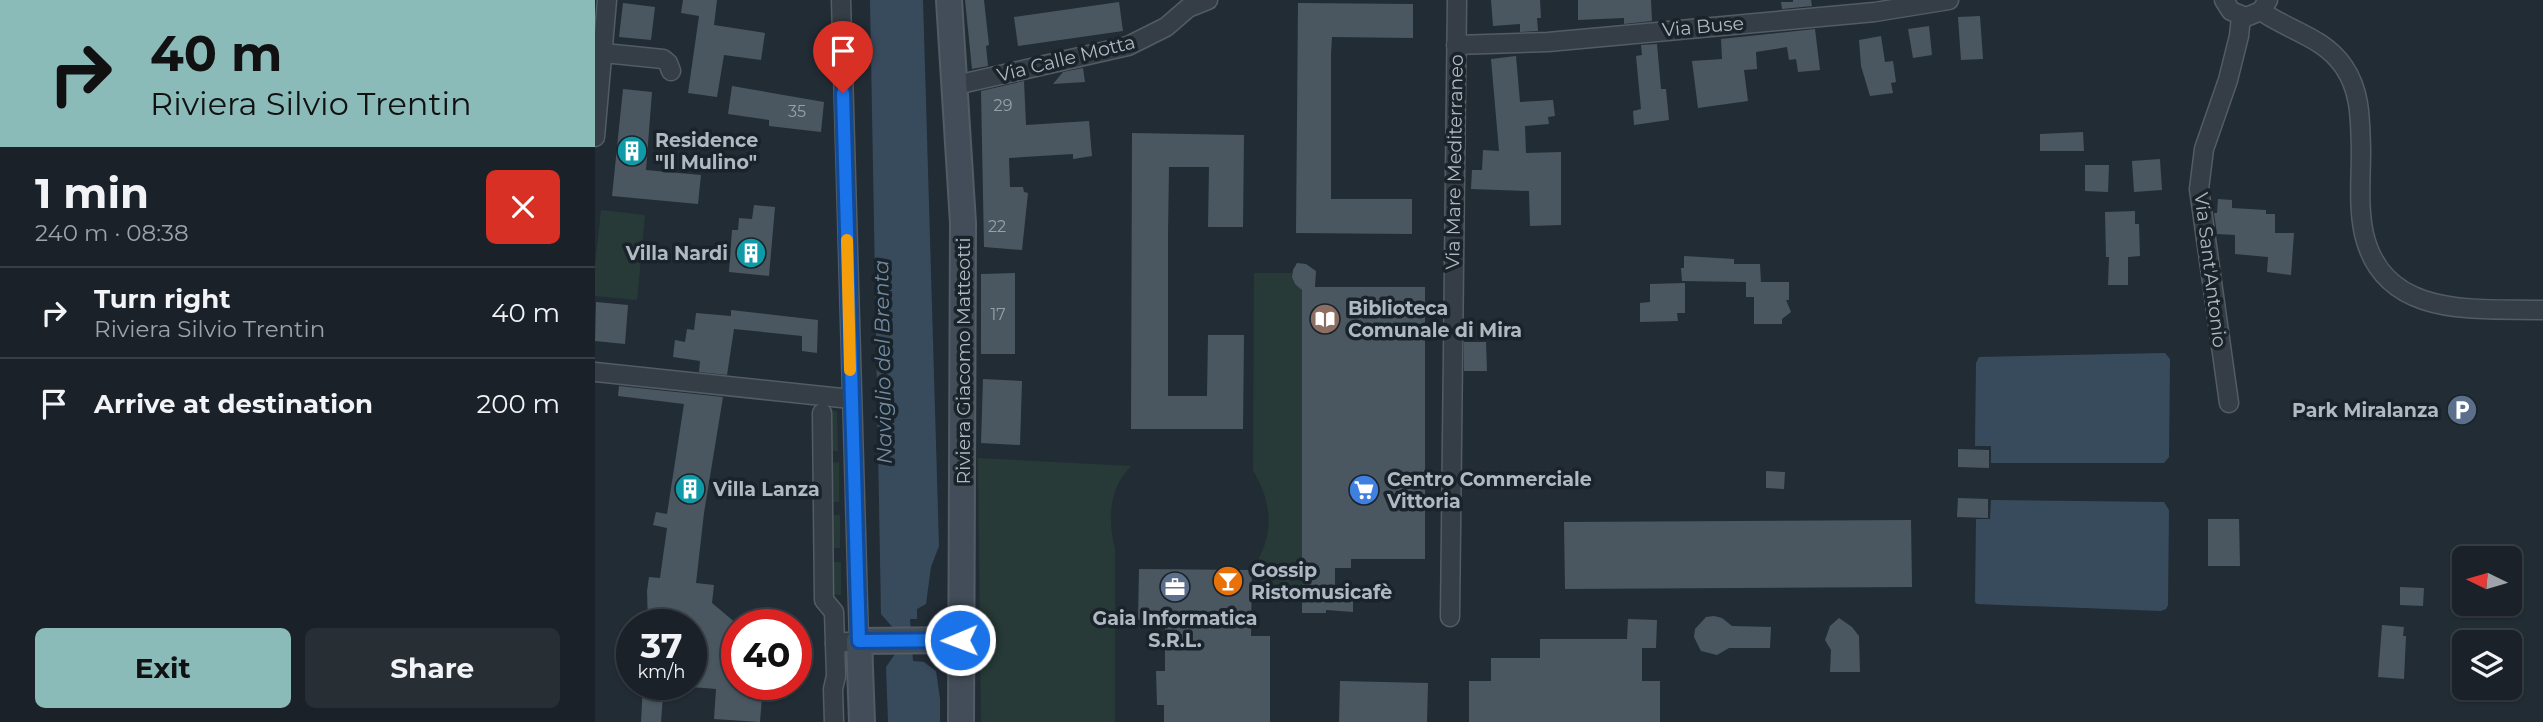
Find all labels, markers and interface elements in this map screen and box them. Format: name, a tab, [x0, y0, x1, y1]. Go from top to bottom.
street label: Via Buse	[1661, 11, 1745, 42]
pin	[813, 21, 873, 93]
text: 40 m	[150, 24, 282, 83]
icon: right	[35, 28, 126, 119]
street label: Via Calle Motta	[995, 30, 1138, 87]
icon: arrive	[824, 32, 862, 70]
street label: Via Mare Mediterraneo	[1441, 54, 1468, 270]
text: Riviera Silvio Trentin	[150, 84, 472, 123]
house number: 29	[994, 96, 1012, 115]
house number: 35	[788, 102, 806, 121]
place label: Residence "Il Mulino"	[655, 129, 758, 174]
building icon: Residence "Il Mulino"	[615, 134, 649, 168]
text: 1 min	[35, 167, 149, 219]
button: close	[486, 170, 560, 244]
street label: Via Sant'Antonio	[2190, 191, 2231, 349]
house number: 22	[988, 217, 1006, 236]
text: 240 m · 08:38	[35, 219, 189, 247]
building icon: Villa Nardi	[734, 236, 768, 270]
street label: Riviera Giacomo Matteotti	[952, 237, 975, 485]
place label: Villa Nardi	[625, 242, 728, 265]
water label: Naviglio del Brenta	[868, 260, 897, 464]
text: Turn right	[94, 283, 230, 315]
icon: right	[35, 294, 73, 332]
text: 40 m	[491, 297, 560, 329]
place label: Biblioteca Comunale di Mira	[1348, 297, 1522, 342]
library icon: Biblioteca Comunale di Mira	[1308, 302, 1342, 336]
house number: 17	[990, 305, 1006, 324]
text: Riviera Silvio Trentin	[94, 315, 325, 343]
icon: arrive	[35, 385, 73, 423]
text: Arrive at destination	[94, 388, 373, 420]
text: 200 m	[476, 388, 560, 420]
parking icon: Park Miralanza	[2445, 393, 2479, 427]
place label: Park Miralanza	[2292, 399, 2439, 422]
place label: Centro Commerciale Vittoria	[1386, 468, 1592, 513]
building icon: Villa Lanza	[673, 472, 707, 506]
supermarket icon: Centro Commerciale Vittoria	[1347, 473, 1381, 507]
place label: Villa Lanza	[712, 478, 820, 501]
north arrow	[2452, 546, 2522, 616]
map controls	[2452, 546, 2522, 700]
place label: Gossip Ristomusicafè	[1251, 559, 1392, 604]
bar icon: Gossip Ristomusicafè	[1211, 564, 1245, 598]
office icon: Gaia Informatica S.R.L.	[1158, 570, 1192, 604]
position arrow	[923, 603, 997, 677]
place label: Gaia Informatica S.R.L.	[1093, 607, 1257, 652]
speed limit sign: 40	[721, 609, 812, 700]
text: 37	[640, 624, 683, 667]
button: Exit	[35, 628, 291, 708]
button: Share	[305, 628, 560, 708]
button: layers	[2452, 630, 2522, 700]
text: km/h	[637, 661, 686, 683]

